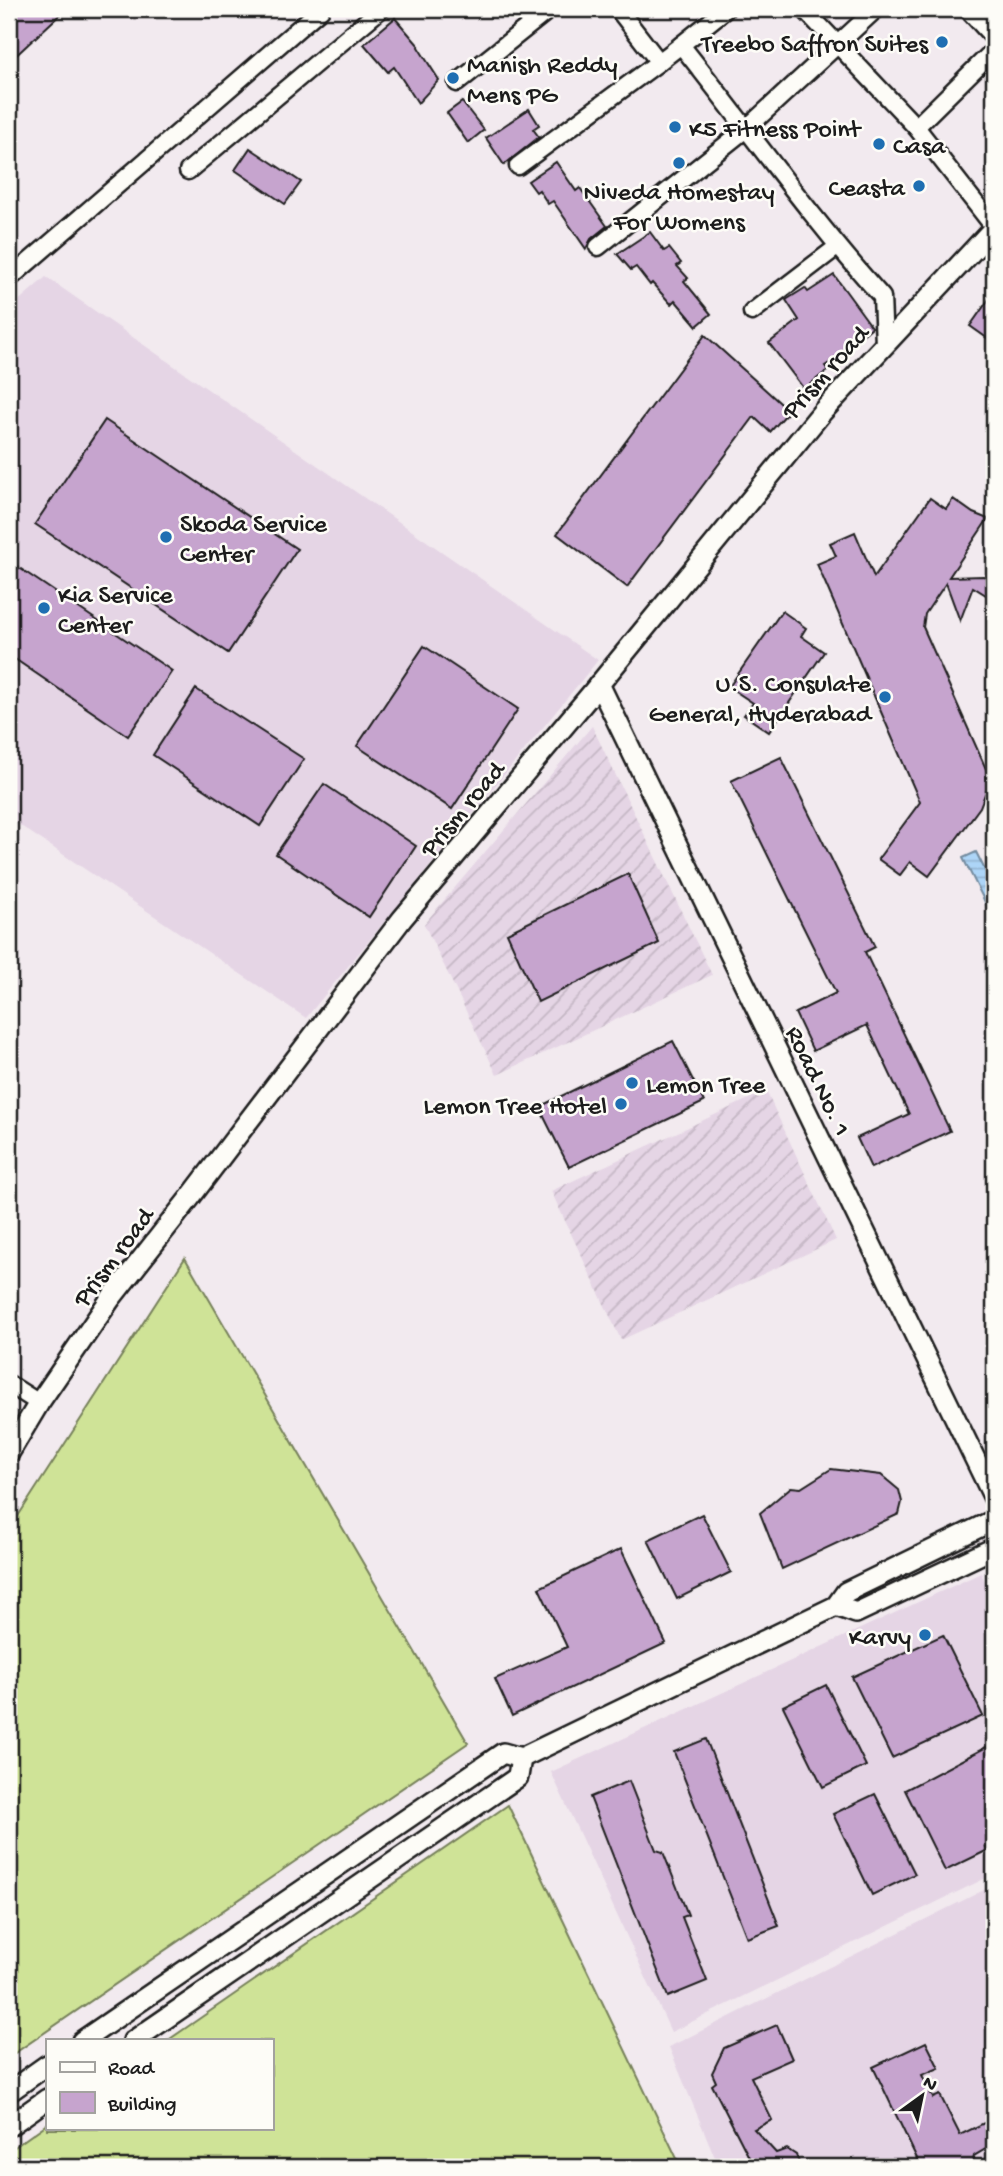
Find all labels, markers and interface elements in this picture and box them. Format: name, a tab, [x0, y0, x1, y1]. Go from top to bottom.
place label: Treebo Saffron Suites	[699, 31, 929, 62]
marker: Treebo Saffron Suites	[934, 34, 950, 50]
place label: Manish Reddy Mens PG	[467, 52, 618, 113]
marker: Manish Reddy Mens PG	[445, 70, 461, 86]
place label: K5 Fitness Point	[689, 116, 863, 147]
marker: K5 Fitness Point	[667, 119, 683, 135]
place label: Casa	[893, 133, 947, 164]
marker: Casa	[871, 136, 887, 152]
marker: Niveda Homestay For Womens	[671, 155, 687, 171]
place label: Ceasta	[828, 175, 907, 206]
marker: Ceasta	[911, 178, 927, 194]
place label: Niveda Homestay For Womens	[584, 179, 775, 240]
street label: Prism road	[776, 319, 879, 428]
place label: Skoda Service Center	[180, 511, 328, 572]
marker: Skoda Service Center	[158, 529, 174, 545]
place label: Kia Service Center	[58, 582, 173, 643]
marker: Kia Service Center	[36, 600, 52, 616]
place label: U.S. Consulate General, Hyderabad	[648, 671, 873, 732]
marker: U.S. Consulate General, Hyderabad	[877, 689, 893, 705]
street label: Prism road	[415, 755, 515, 866]
street label: Road No. 1	[776, 1022, 856, 1142]
place label: Lemon Tree	[646, 1072, 766, 1103]
marker: Lemon Tree	[624, 1075, 640, 1091]
place label: Lemon Tree Hotel	[423, 1093, 607, 1124]
marker: Lemon Tree Hotel	[613, 1096, 629, 1112]
street label: Prism road	[68, 1202, 164, 1315]
place label: Karvy	[849, 1624, 911, 1655]
marker: Karvy	[917, 1627, 933, 1643]
legend	[46, 2039, 273, 2130]
text: Road	[108, 2058, 156, 2083]
north arrow	[888, 2060, 958, 2130]
text: N	[918, 2072, 941, 2098]
text: Building	[107, 2094, 177, 2119]

